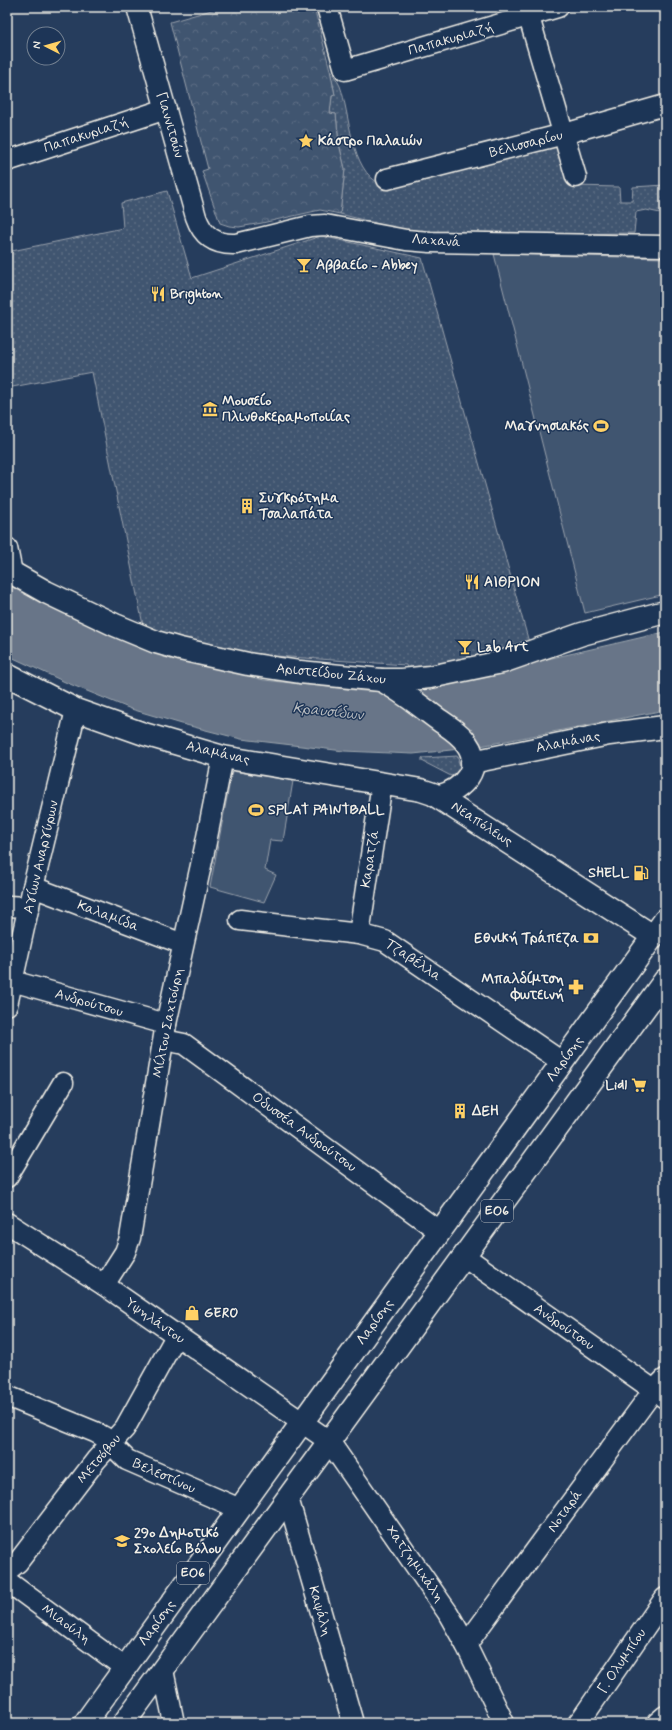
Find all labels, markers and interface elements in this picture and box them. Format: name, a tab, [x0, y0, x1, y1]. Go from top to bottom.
street label: Παπακυριαζή	[406, 18, 496, 60]
north arrow	[26, 26, 66, 66]
text: N	[30, 41, 44, 49]
street label: Γιαννιτσών	[152, 90, 188, 160]
street label: Παπακυριαζή	[41, 113, 131, 157]
street label: Βελισσαρίου	[487, 126, 565, 162]
place icon: Κάστρο Παλαιών	[297, 132, 315, 150]
place label: Κάστρο Παλαιών	[318, 132, 423, 150]
street label: Λαχανά	[411, 230, 461, 252]
bar icon: Αββαείο - Abbey	[295, 256, 313, 274]
place label: Αββαείο - Abbey	[316, 256, 418, 274]
restaurant icon: Brighton	[149, 285, 167, 303]
place label: Brighton	[170, 285, 224, 305]
place label: Μουσείο Πλινθοκεραμοποιίας	[222, 392, 350, 426]
museum icon: Μουσείο Πλινθοκεραμοποιίας	[201, 400, 219, 418]
place label: Μαγνησιακός	[505, 417, 589, 435]
sports icon: Μαγνησιακός	[592, 417, 610, 435]
place label: Συγκρότημα Τσαλαπάτα	[258, 489, 339, 523]
building icon: Συγκρότημα Τσαλαπάτα	[238, 497, 256, 515]
restaurant icon: ΑΙΘΡΙΟΝ	[463, 573, 481, 591]
place label: ΑΙΘΡΙΟΝ	[484, 573, 540, 591]
bar icon: Lab Art	[456, 638, 474, 656]
place label: Lab Art	[477, 638, 529, 656]
street label: Αριστείδου Ζάχου	[275, 659, 387, 689]
water label: Κραυσίδων	[292, 698, 365, 726]
street label: Αλαμάνας	[534, 727, 602, 757]
street label: Αλαμάνας	[184, 737, 252, 769]
street label: Νεαπόλεως	[448, 797, 516, 851]
street label: Αγίων Αναργύρων	[19, 799, 63, 915]
sports icon: SPLAT PAINTBALL	[247, 801, 265, 819]
place label: SPLAT PAINTBALL	[268, 801, 385, 819]
street label: Καρατζά	[357, 829, 383, 889]
place label: SHELL	[588, 864, 629, 882]
fuel station icon: SHELL	[632, 864, 650, 882]
street label: Καλαμίδα	[75, 896, 141, 936]
place label: Εθνική Τράπεζα	[474, 929, 579, 947]
bank icon: Εθνική Τράπεζα	[582, 929, 600, 947]
street label: Τζαβέλλα	[381, 934, 445, 985]
street label: Μίλτου Σαχτούρη	[149, 967, 187, 1079]
place label: Μπαλδίμτση Φωτεινή	[481, 970, 564, 1004]
pharmacy icon: Μπαλδίμτση Φωτεινή	[567, 978, 585, 996]
street label: Ανδρούτσου	[53, 985, 125, 1021]
street label: Λαρίσης	[542, 1032, 588, 1086]
place label: Lidl	[605, 1076, 627, 1094]
supermarket icon: Lidl	[630, 1076, 648, 1094]
street label: Οδυσσέα Ανδρούτσου	[248, 1087, 361, 1176]
building icon: ΔΕΗ	[451, 1102, 469, 1120]
place label: ΔΕΗ	[471, 1102, 499, 1120]
road number: ΕΟ6	[481, 1200, 513, 1222]
street label: Υψηλάντου	[122, 1294, 188, 1348]
street label: Λαρίσης	[352, 1295, 398, 1349]
street label: Ανδρούτσου	[530, 1300, 598, 1354]
shop icon: GERO	[183, 1304, 201, 1322]
place label: GERO	[204, 1304, 238, 1322]
street label: Μετσόβου	[73, 1430, 125, 1488]
street label: Βελεστίνου	[130, 1454, 198, 1498]
street label: Νοταρά	[543, 1486, 587, 1536]
street label: Χατζημιχάλη	[382, 1522, 448, 1606]
place label: 29ο Δημοτικό Σχολείο Βόλου	[134, 1524, 222, 1558]
school or university icon: 29ο Δημοτικό Σχολείο Βόλου	[113, 1532, 131, 1550]
road number: ΕΟ6	[177, 1562, 209, 1584]
street label: Καψάλη	[304, 1584, 336, 1638]
street label: Λαρίσης	[134, 1596, 180, 1650]
street label: Μιαούλη	[38, 1600, 94, 1648]
street label: Γ. Ολυμπίου	[594, 1625, 650, 1697]

